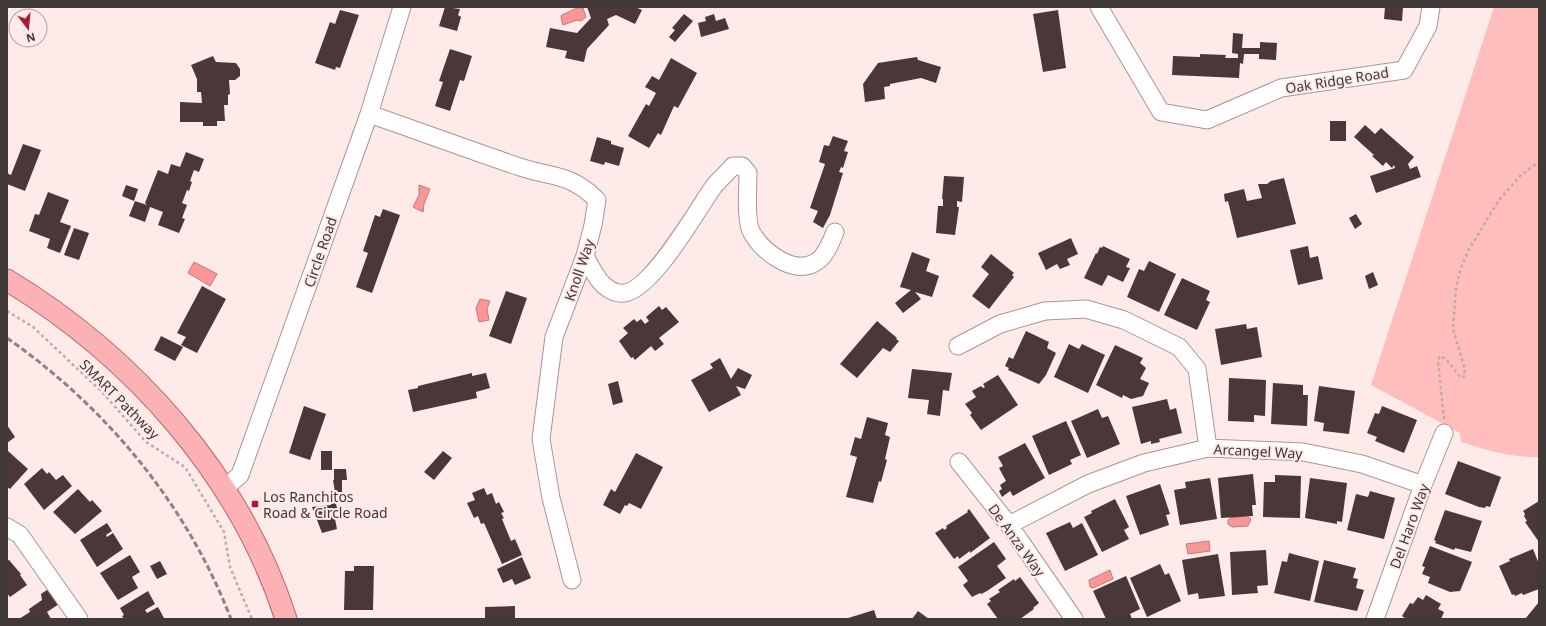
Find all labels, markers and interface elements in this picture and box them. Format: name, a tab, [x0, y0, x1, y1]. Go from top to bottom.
north arrow	[8, 8, 48, 48]
text: N	[25, 30, 37, 47]
street label: Oak Ridge Road	[1284, 62, 1390, 98]
street label: Circle Road	[299, 214, 341, 290]
street label: Knoll Way	[560, 236, 599, 304]
street label: SMART Pathway	[76, 355, 165, 444]
street label: Arcangel Way	[1213, 439, 1304, 463]
street label: Del Haro Way	[1385, 480, 1433, 571]
place label: Los Ranchitos Road & Circle Road	[263, 487, 388, 522]
marker: Los Ranchitos Road & Circle Road	[250, 499, 260, 509]
street label: De Anza Way	[984, 500, 1050, 581]

